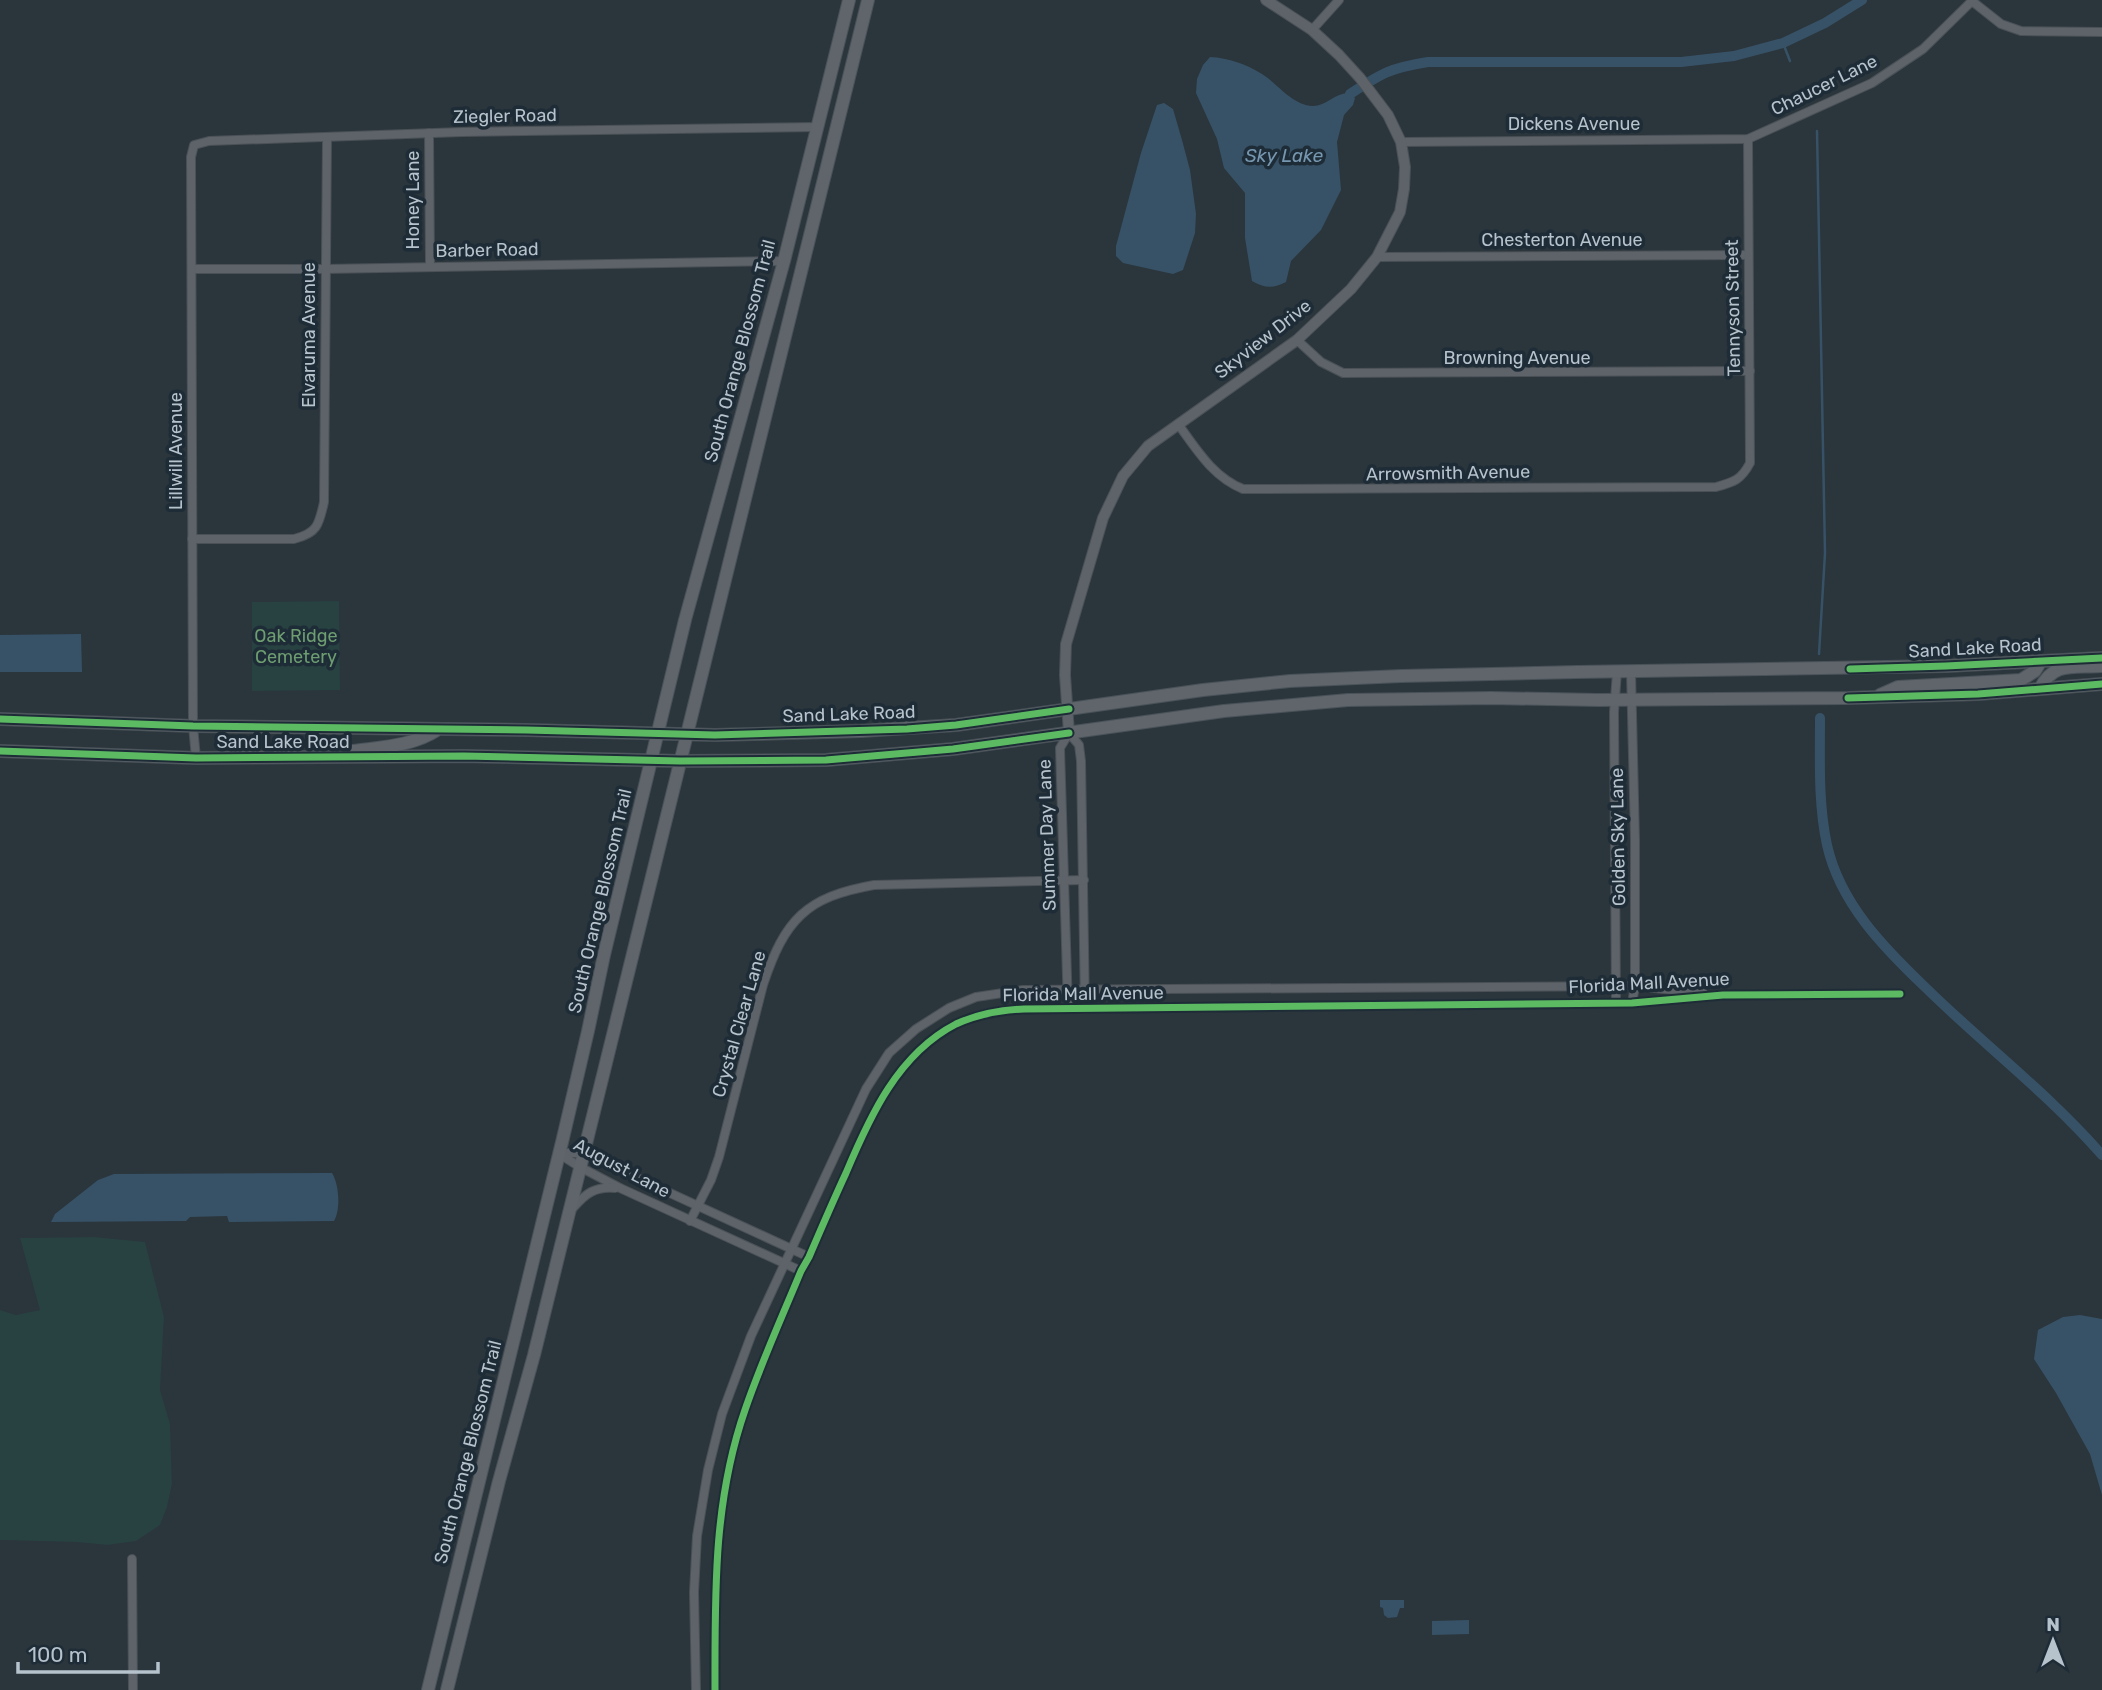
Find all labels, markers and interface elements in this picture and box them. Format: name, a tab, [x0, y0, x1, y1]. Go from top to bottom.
street label: Chaucer Lane	[1767, 50, 1881, 120]
street label: Ziegler Road	[453, 104, 557, 128]
street label: Dickens Avenue	[1508, 113, 1640, 135]
water label: Sky Lake	[1245, 144, 1323, 167]
street label: Honey Lane	[402, 151, 424, 249]
street label: Chesterton Avenue	[1481, 229, 1643, 251]
street label: South Orange Blossom Trail	[700, 237, 780, 465]
street label: Barber Road	[435, 238, 539, 262]
street label: Tennyson Street	[1721, 239, 1745, 377]
street label: Elvaruma Avenue	[298, 262, 320, 408]
street label: Skyview Drive	[1210, 295, 1316, 383]
street label: Browning Avenue	[1443, 347, 1591, 369]
street label: Lillwill Avenue	[165, 392, 187, 510]
street label: Arrowsmith Avenue	[1366, 461, 1530, 485]
park label: Oak Ridge Cemetery	[254, 625, 338, 668]
street label: Sand Lake Road	[1908, 634, 2042, 662]
street label: Sand Lake Road	[782, 701, 916, 727]
street label: Sand Lake Road	[216, 731, 350, 753]
street label: Summer Day Lane	[1033, 759, 1061, 911]
street label: Golden Sky Lane	[1606, 768, 1630, 906]
street label: South Orange Blossom Trail	[563, 787, 637, 1015]
street label: Crystal Clear Lane	[708, 948, 770, 1100]
street label: Florida Mall Avenue	[1568, 968, 1730, 998]
street label: Florida Mall Avenue	[1002, 982, 1164, 1006]
street label: August Lane	[570, 1133, 674, 1203]
street label: South Orange Blossom Trail	[430, 1338, 506, 1566]
north arrow	[2018, 1606, 2088, 1676]
text: N	[2046, 1613, 2060, 1636]
scale bar	[18, 1630, 158, 1674]
text: 100 m	[28, 1642, 87, 1667]

